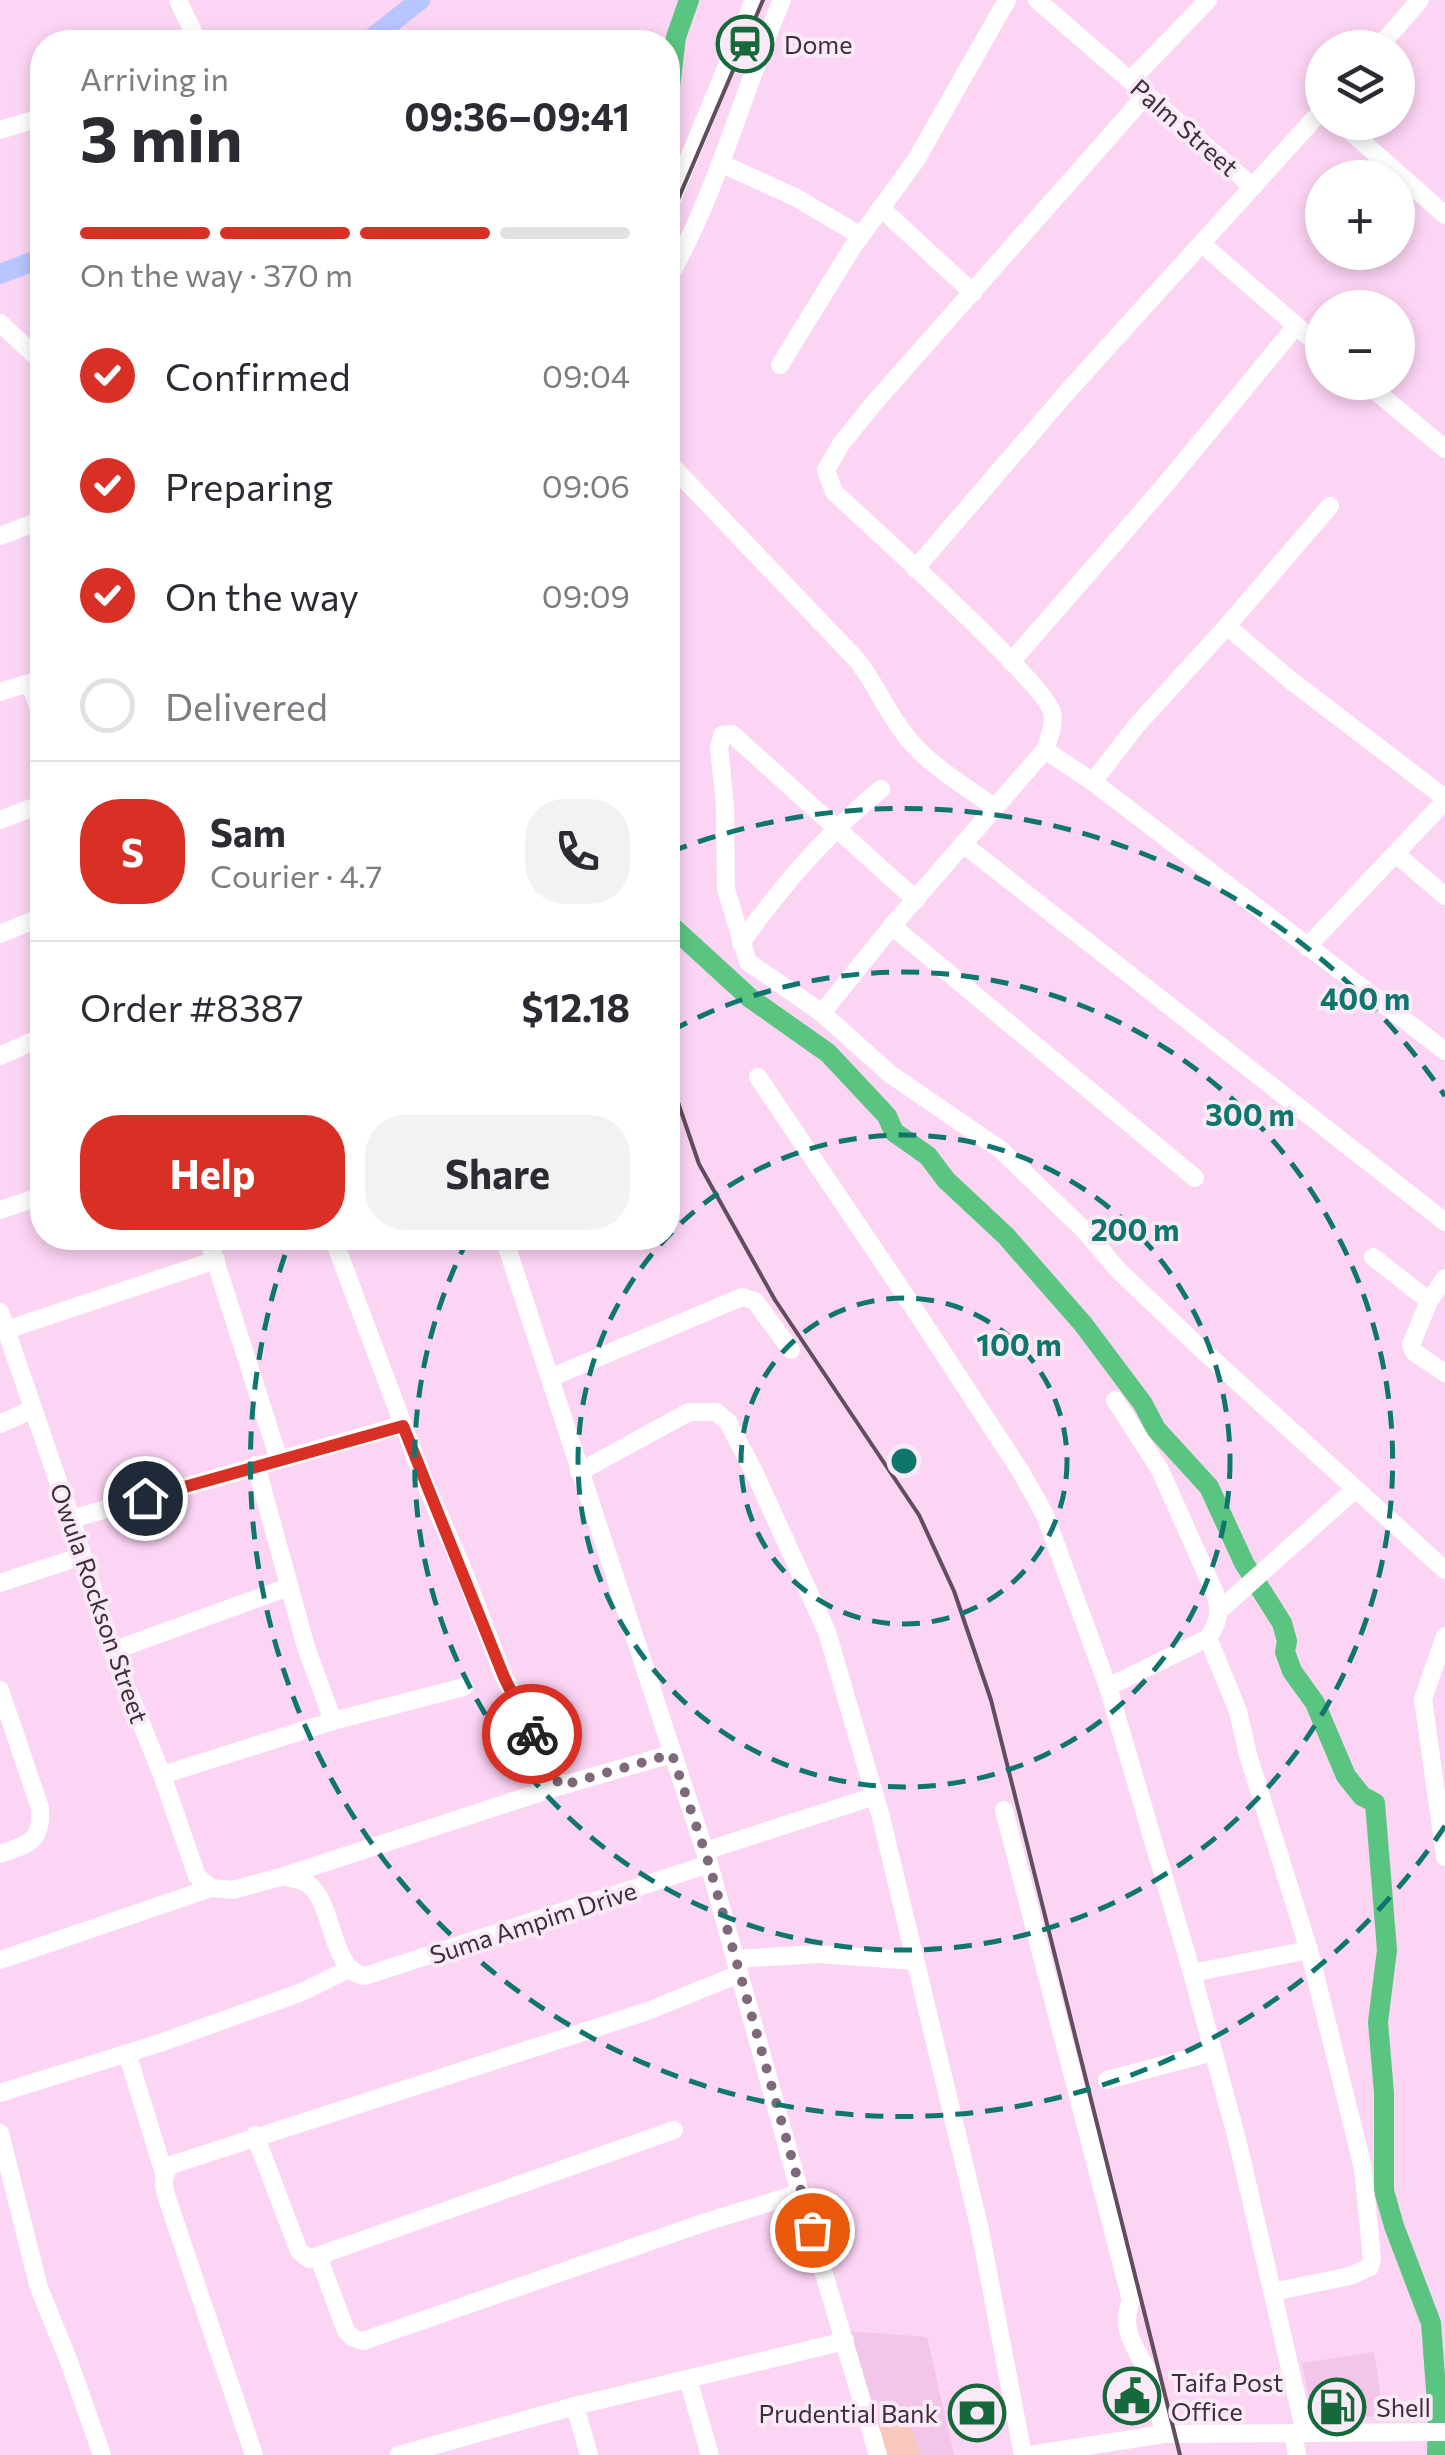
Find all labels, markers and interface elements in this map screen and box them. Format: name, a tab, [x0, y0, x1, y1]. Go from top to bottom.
station icon: Dome	[715, 14, 775, 74]
place label: Dome	[784, 29, 852, 59]
map controls	[1305, 30, 1415, 400]
button: layers	[1305, 30, 1415, 140]
text: Arriving in	[80, 58, 229, 98]
street label: Palm Street	[1125, 72, 1245, 182]
text: 09:36–09:41	[404, 92, 630, 139]
text: 3 min	[80, 96, 243, 175]
button: +	[1305, 160, 1415, 270]
text: On the way · 370 m	[80, 254, 353, 294]
button: −	[1305, 290, 1415, 400]
icon: check	[80, 348, 135, 403]
text: Confirmed	[165, 352, 351, 399]
text: 09:04	[542, 355, 630, 395]
icon: check	[80, 458, 135, 513]
text: Preparing	[165, 462, 333, 509]
text: 09:06	[542, 465, 630, 505]
icon: check	[80, 568, 135, 623]
text: On the way	[165, 572, 359, 619]
text: 09:09	[542, 575, 630, 615]
text: Delivered	[165, 682, 328, 729]
button: phone	[525, 799, 630, 904]
text: Sam	[210, 808, 286, 855]
text: S	[121, 828, 144, 875]
text: Courier · 4.7	[210, 855, 383, 895]
text: 400 m	[1320, 979, 1410, 1016]
text: Order #8387	[80, 983, 304, 1030]
text: $12.18	[521, 983, 630, 1030]
text: 300 m	[1205, 1095, 1295, 1132]
button: Help	[80, 1115, 345, 1230]
button: Share	[365, 1115, 630, 1230]
text: 200 m	[1091, 1210, 1179, 1247]
text: 100 m	[976, 1325, 1062, 1362]
centre of rings	[886, 1443, 922, 1479]
pin	[103, 1456, 188, 1541]
icon: home	[118, 1471, 173, 1526]
street label: Owula Rockson Street	[45, 1479, 155, 1727]
courier	[482, 1684, 582, 1784]
icon: bike	[505, 1707, 560, 1762]
street label: Suma Ampim Drive	[426, 1874, 640, 1970]
pin	[770, 2188, 855, 2273]
icon: bag	[785, 2203, 840, 2258]
public building icon: Taifa Post Office	[1102, 2366, 1162, 2426]
place label: Taifa Post Office	[1171, 2367, 1283, 2426]
fuel station icon: Shell	[1307, 2377, 1367, 2437]
bank icon: Prudential Bank	[947, 2383, 1007, 2443]
place label: Shell	[1376, 2392, 1431, 2422]
place label: Prudential Bank	[758, 2398, 938, 2428]

